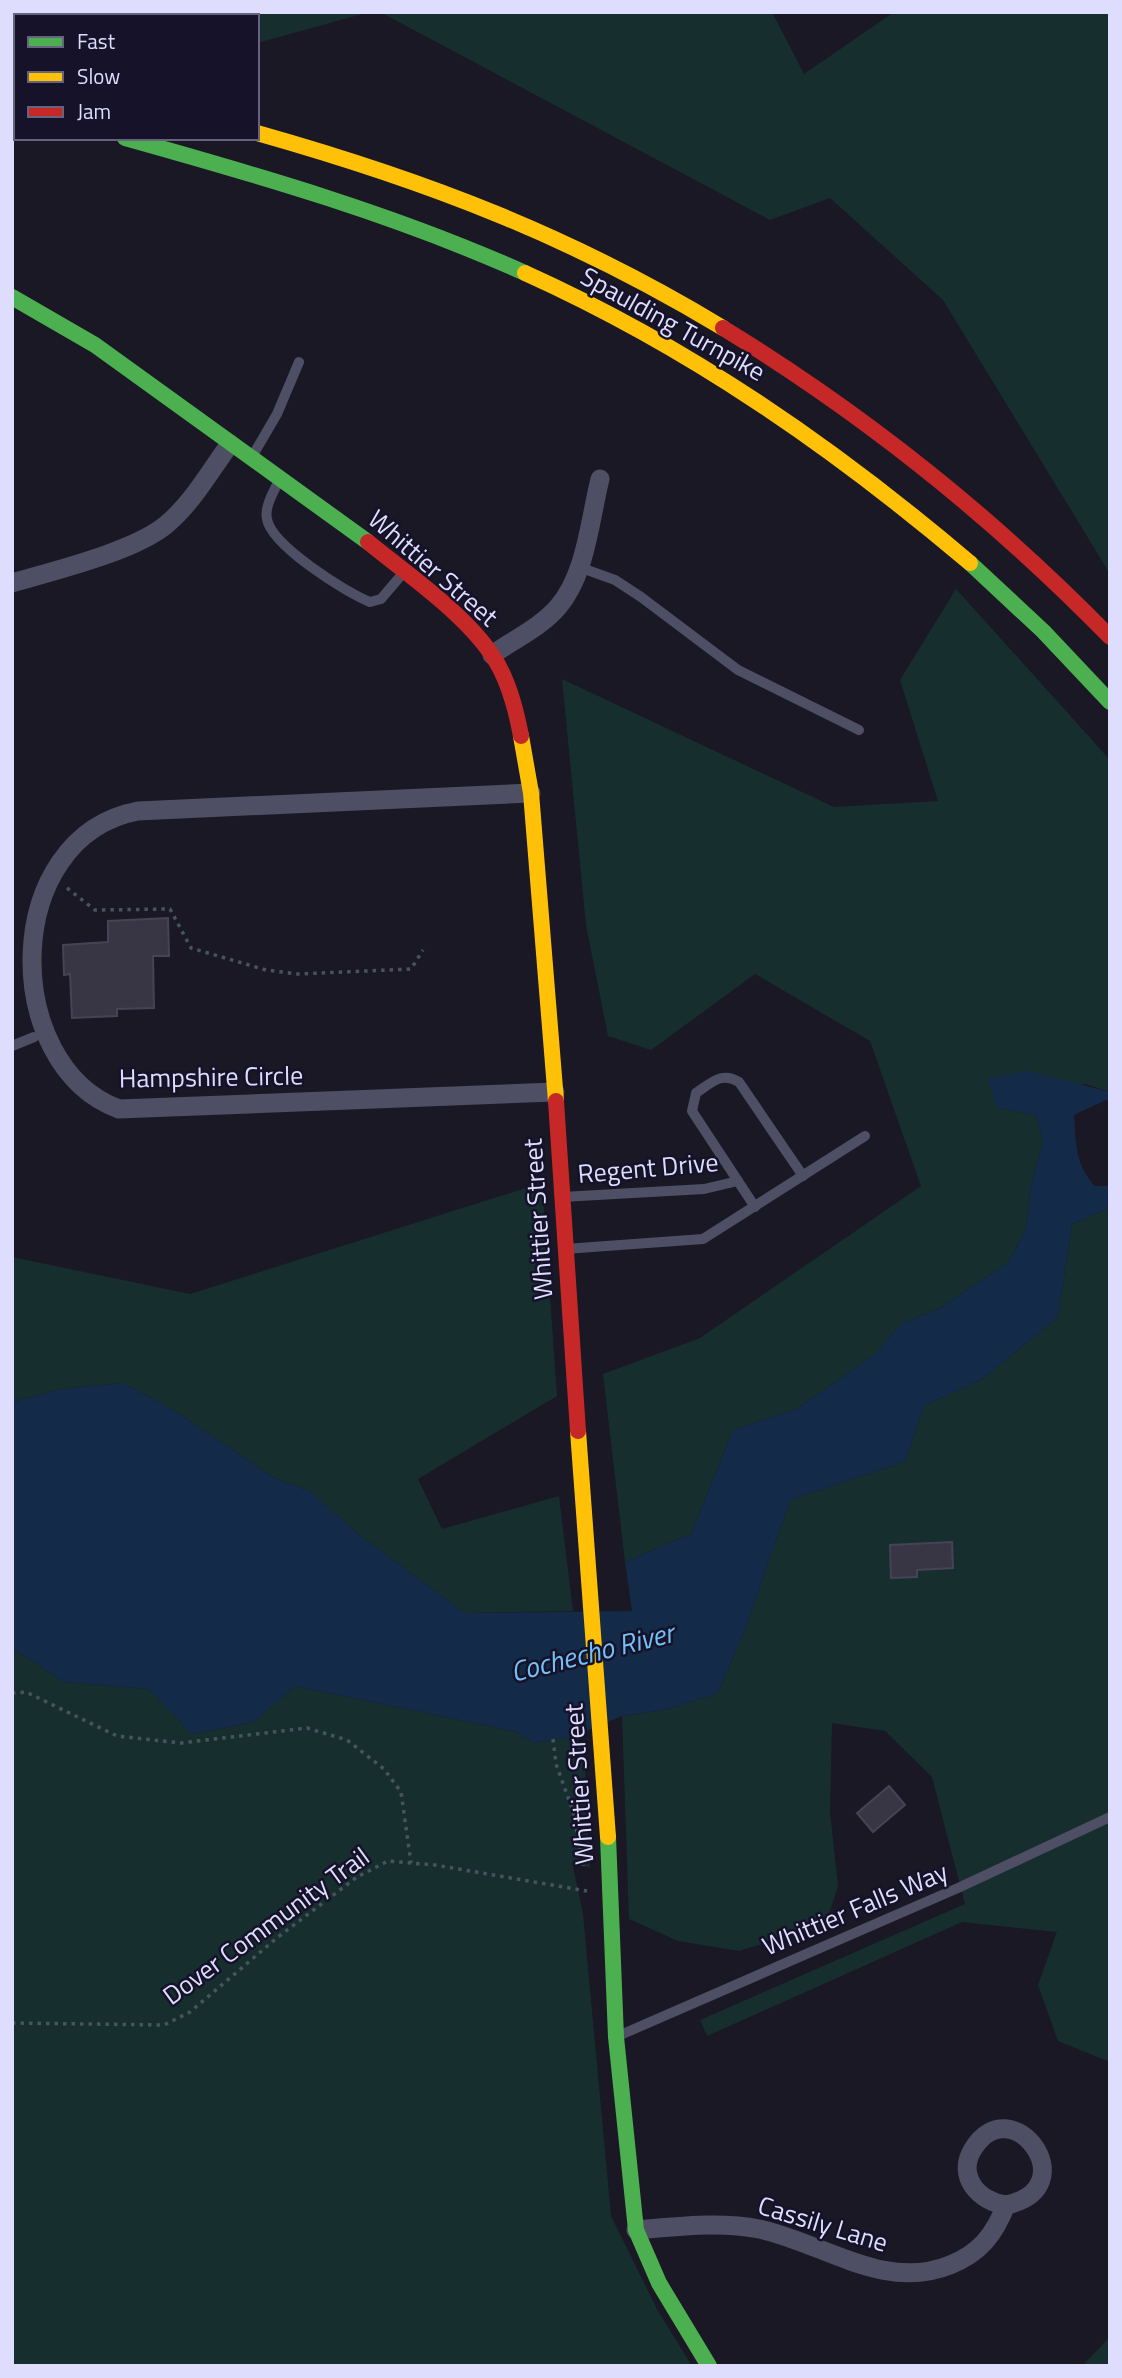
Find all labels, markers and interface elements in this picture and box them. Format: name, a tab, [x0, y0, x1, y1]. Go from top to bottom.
legend	[14, 14, 259, 140]
text: Fast	[77, 25, 116, 57]
text: Slow	[77, 60, 120, 92]
text: Jam	[77, 95, 111, 127]
street label: Spaulding Turnpike	[574, 257, 773, 391]
street label: Whittier Street	[360, 500, 507, 635]
street label: Hampshire Circle	[118, 1055, 304, 1098]
street label: Whittier Street	[512, 1137, 563, 1301]
street label: Regent Drive	[576, 1142, 720, 1193]
water label: Cochecho River	[506, 1610, 681, 1693]
street label: Whittier Street	[553, 1702, 604, 1866]
street label: Dover Community Trail	[154, 1837, 377, 2014]
street label: Whittier Falls Way	[756, 1852, 954, 1965]
street label: Cassily Lane	[753, 2185, 893, 2262]

